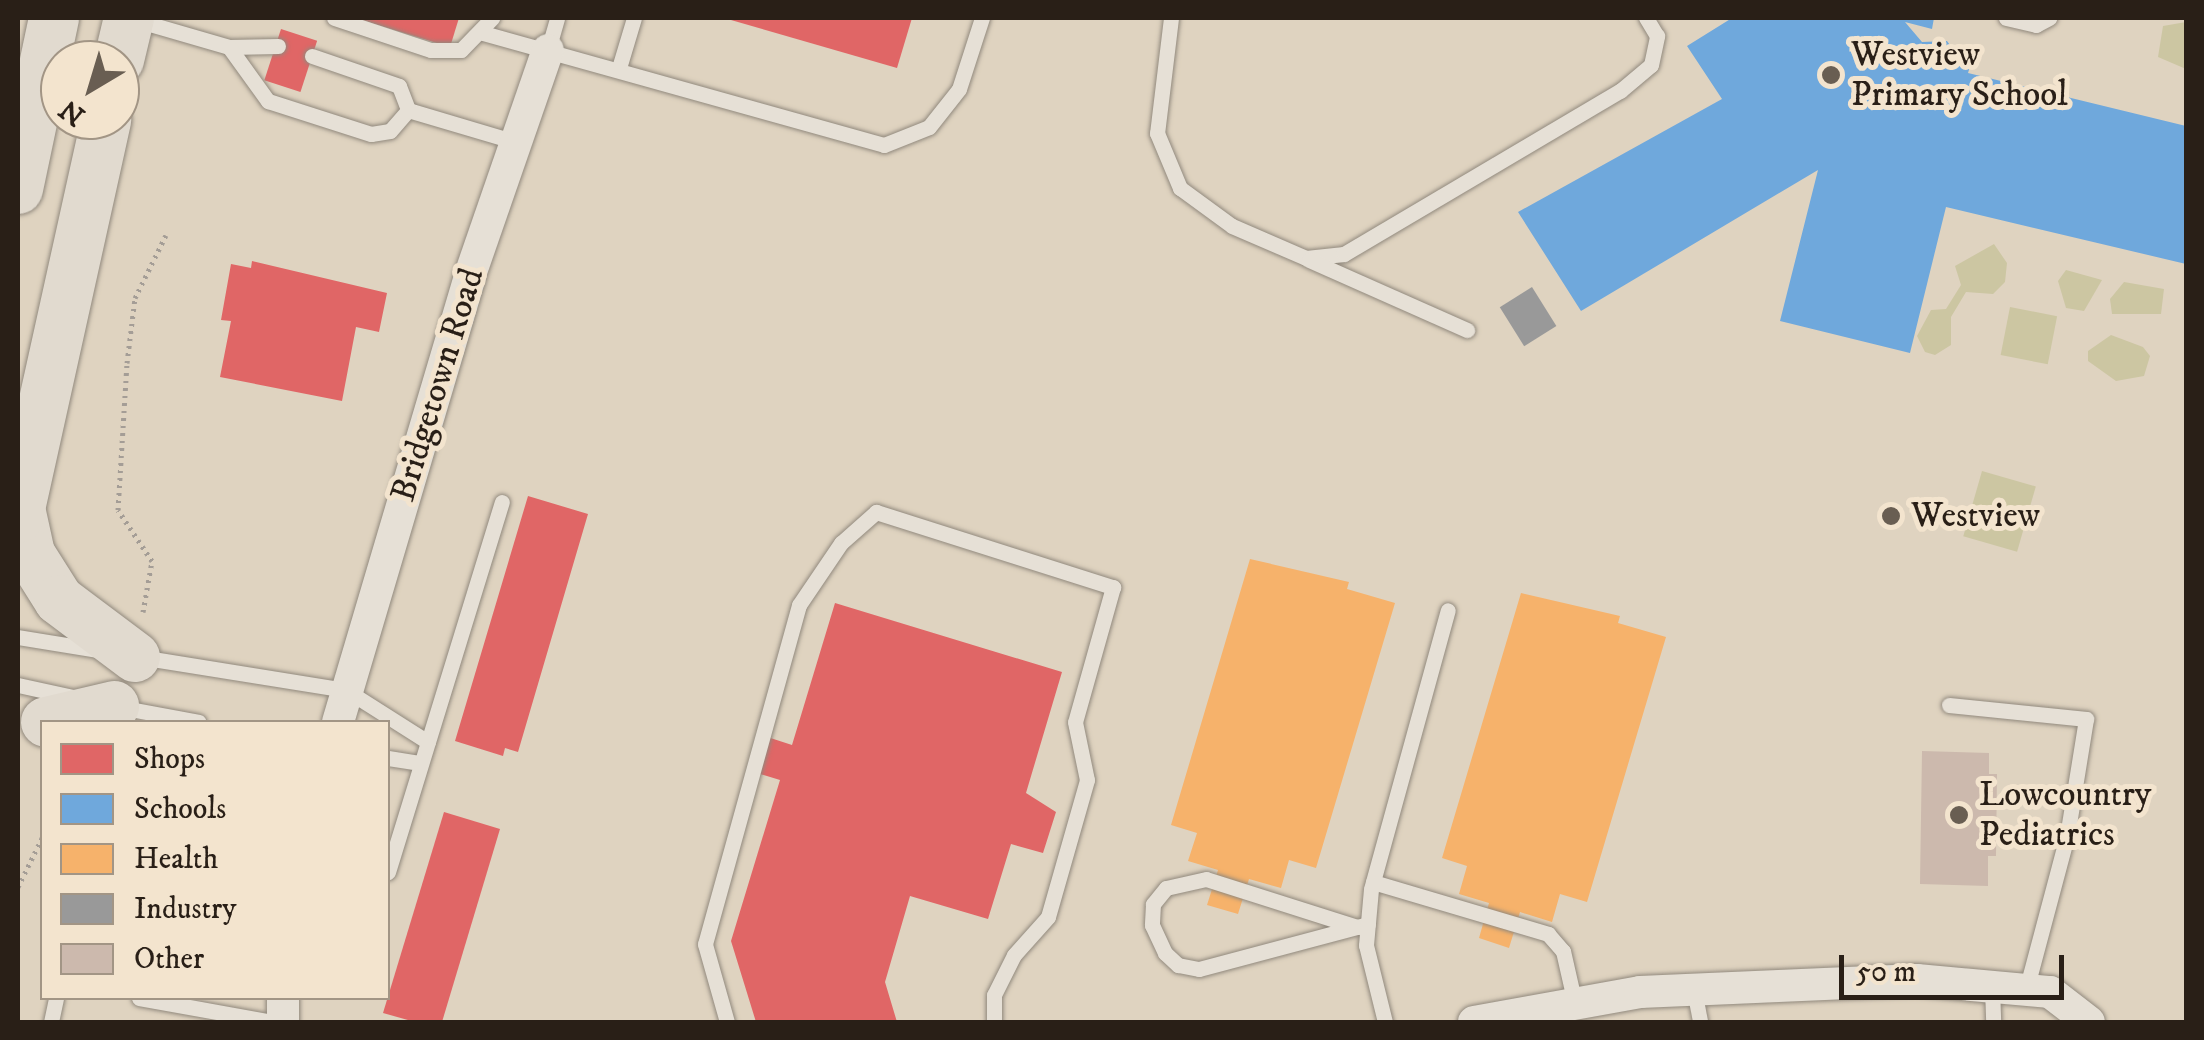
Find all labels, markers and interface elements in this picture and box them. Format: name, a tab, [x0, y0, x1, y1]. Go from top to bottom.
place label: Westview Primary School	[1851, 34, 2068, 116]
north arrow	[40, 40, 140, 140]
marker: Westview Primary School	[1820, 64, 1842, 86]
text: N	[53, 92, 92, 133]
street label: Bridgetown Road	[383, 263, 493, 507]
place label: Westview	[1911, 495, 2040, 537]
marker: Westview	[1880, 505, 1902, 527]
legend	[40, 720, 390, 1000]
text: Shops	[134, 741, 205, 778]
place label: Lowcountry Pediatrics	[1979, 774, 2151, 856]
text: Schools	[134, 791, 226, 828]
marker: Lowcountry Pediatrics	[1948, 804, 1970, 826]
text: Health	[134, 841, 218, 878]
text: Industry	[134, 891, 236, 928]
scale bar	[1844, 935, 2069, 997]
text: Other	[134, 941, 204, 978]
text: 50 m	[1856, 954, 1916, 991]

